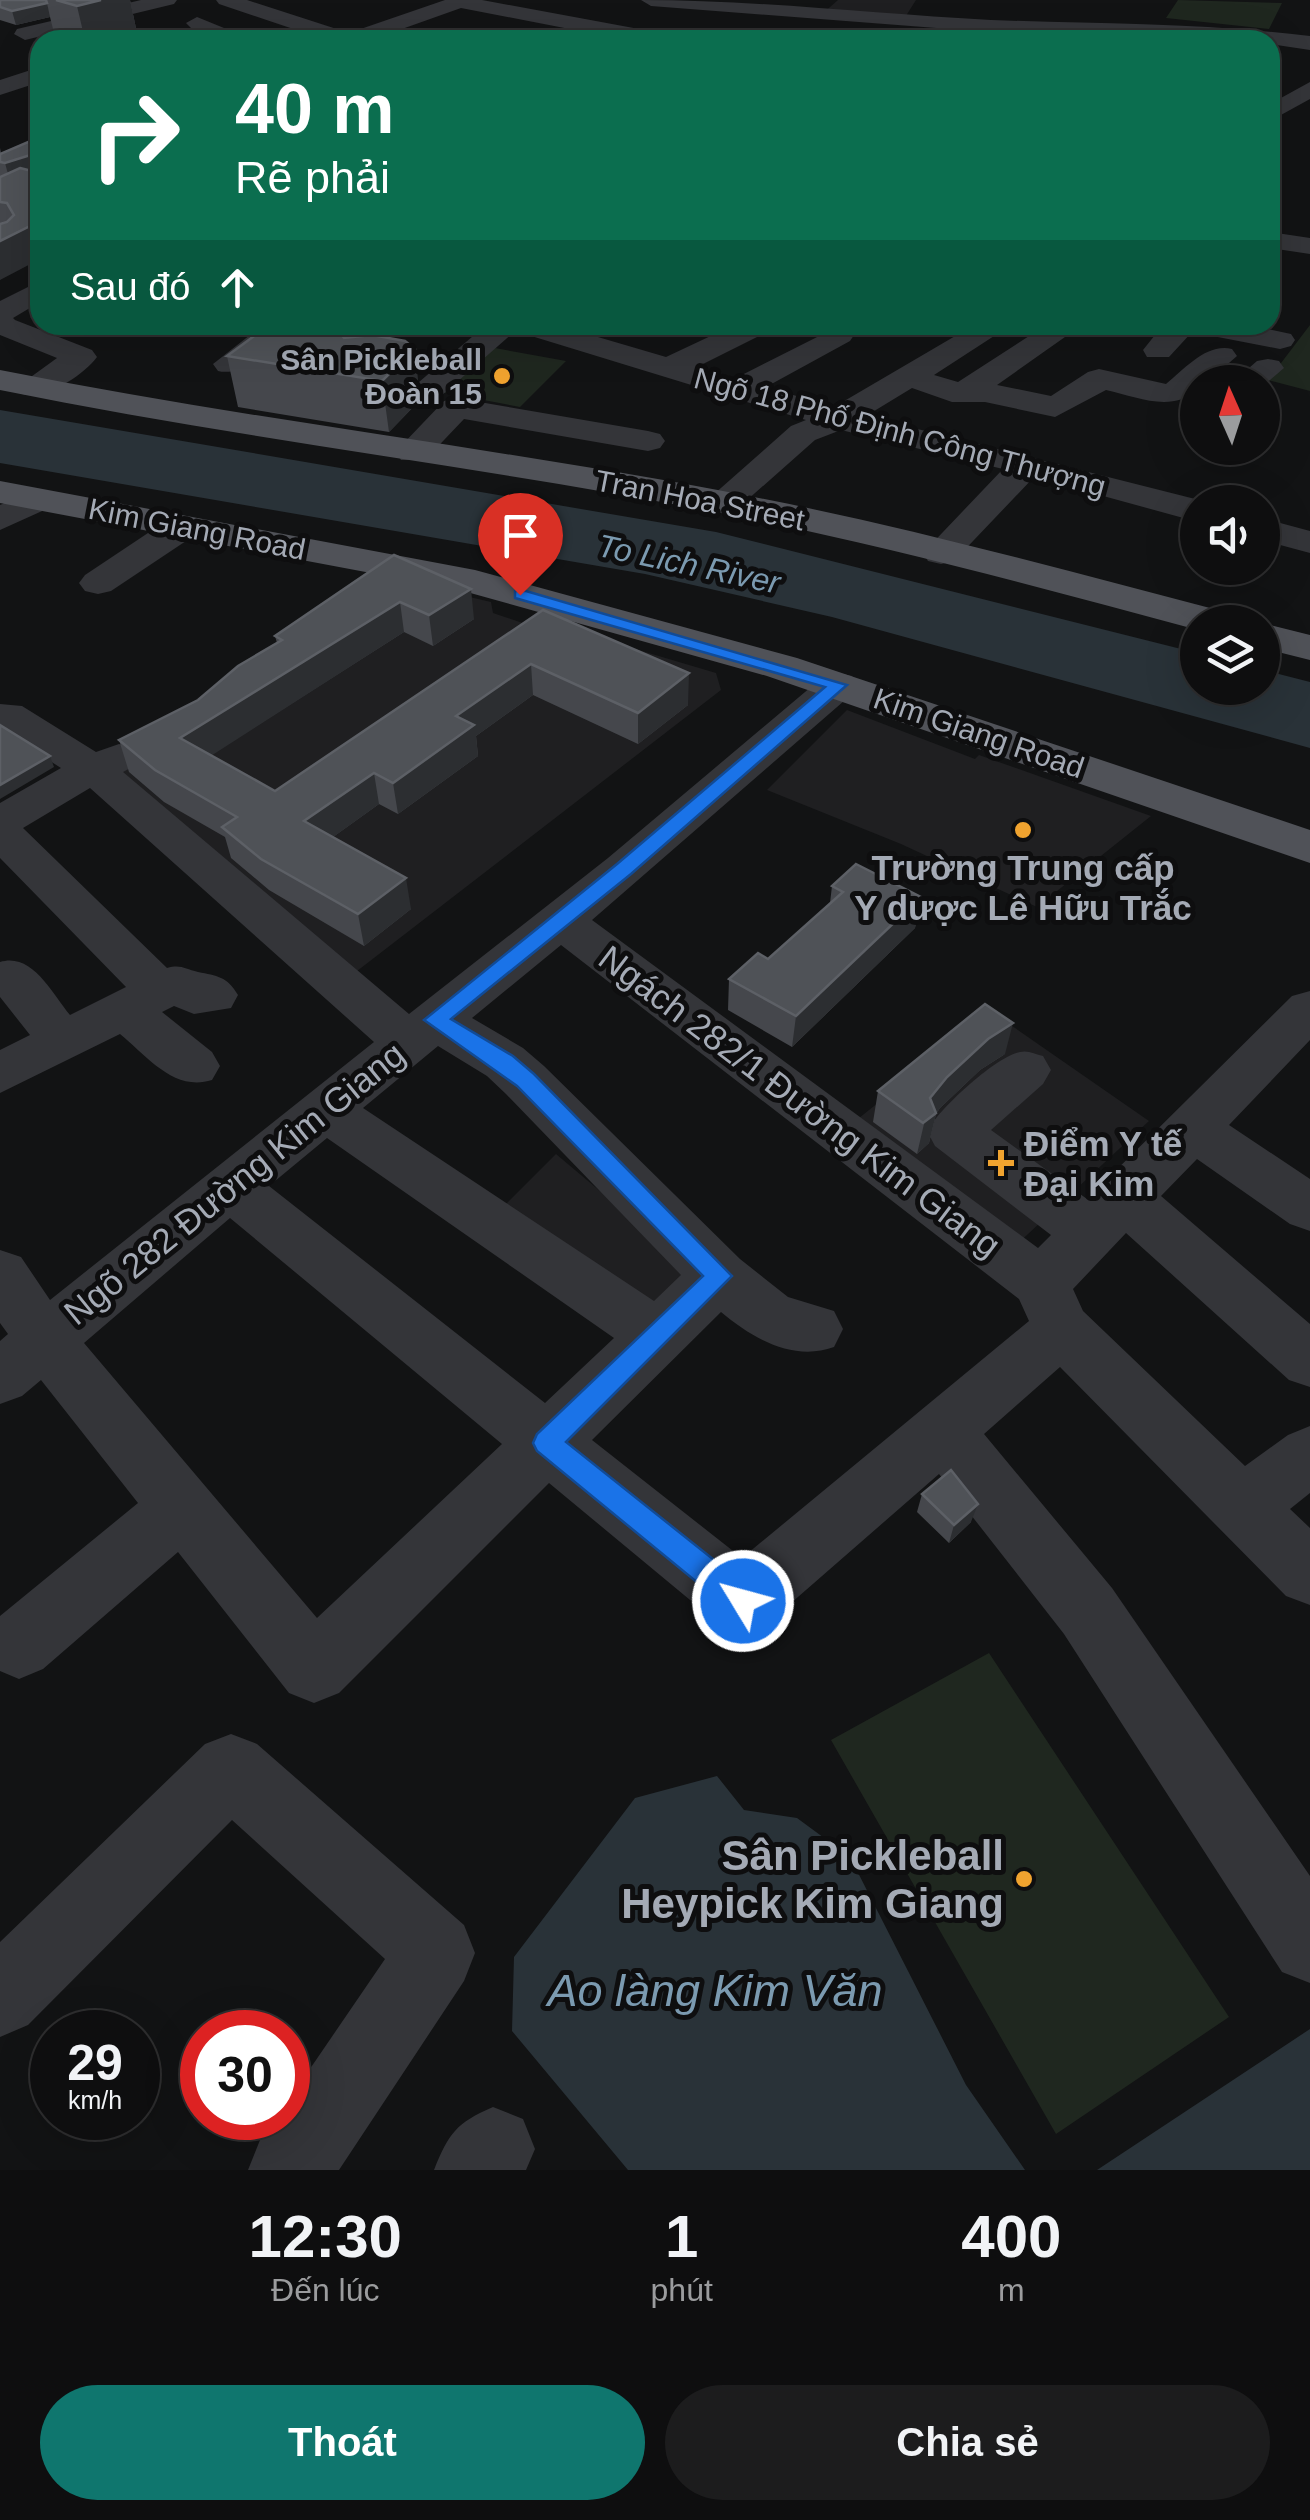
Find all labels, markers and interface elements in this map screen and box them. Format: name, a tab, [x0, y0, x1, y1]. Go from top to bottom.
icon: right	[70, 70, 200, 200]
text: 40 m	[235, 70, 395, 148]
text: Rẽ phải	[235, 152, 390, 203]
icon: ahead	[210, 260, 265, 315]
text: Sau đó	[70, 266, 190, 308]
place label: Sân Pickleball Đoàn 15	[280, 343, 482, 410]
street label: Ngõ 18 Phố Định Công Thượng	[691, 361, 1109, 503]
marker: Sân Pickleball Đoàn 15	[491, 365, 513, 387]
north arrow	[1180, 365, 1280, 465]
map controls	[1180, 365, 1280, 705]
street label: Tran Hoa Street	[593, 464, 808, 537]
button: sound	[1180, 485, 1280, 585]
street label: Kim Giang Road	[86, 492, 308, 566]
pin	[478, 493, 563, 596]
icon: arrive	[493, 508, 548, 563]
water label: To Lich River	[595, 527, 785, 601]
button: layers	[1180, 605, 1280, 705]
street label: Kim Giang Road	[870, 682, 1088, 784]
marker: Trường Trung cấp Y dược Lê Hữu Trắc	[1012, 819, 1034, 841]
place label: Trường Trung cấp Y dược Lê Hữu Trắc	[854, 848, 1192, 927]
street label: Ngách 282/1 Đường Kim Giang	[592, 937, 1008, 1265]
street label: Ngõ 282 Đường Kim Giang	[56, 1034, 412, 1332]
place label: Điểm Y tế Đại Kim	[1024, 1124, 1183, 1203]
marker: Điểm Y tế Đại Kim	[988, 1150, 1014, 1176]
position arrow	[691, 1549, 795, 1653]
place label: Sân Pickleball Heypick Kim Giang	[621, 1832, 1004, 1927]
marker: Sân Pickleball Heypick Kim Giang	[1013, 1868, 1035, 1890]
water label: Ao làng Kim Văn	[544, 1965, 883, 2016]
speed limit sign: 30	[180, 2010, 310, 2140]
text: 29	[67, 2035, 123, 2091]
text: km/h	[68, 2086, 122, 2114]
text: 12:30	[249, 2203, 402, 2270]
text: 1	[665, 2203, 698, 2270]
text: 400	[961, 2203, 1061, 2270]
text: Đến lúc	[271, 2272, 380, 2308]
text: phút	[651, 2272, 713, 2308]
text: m	[998, 2272, 1025, 2308]
button: Thoát	[40, 2385, 645, 2500]
button: Chia sẻ	[665, 2385, 1270, 2500]

